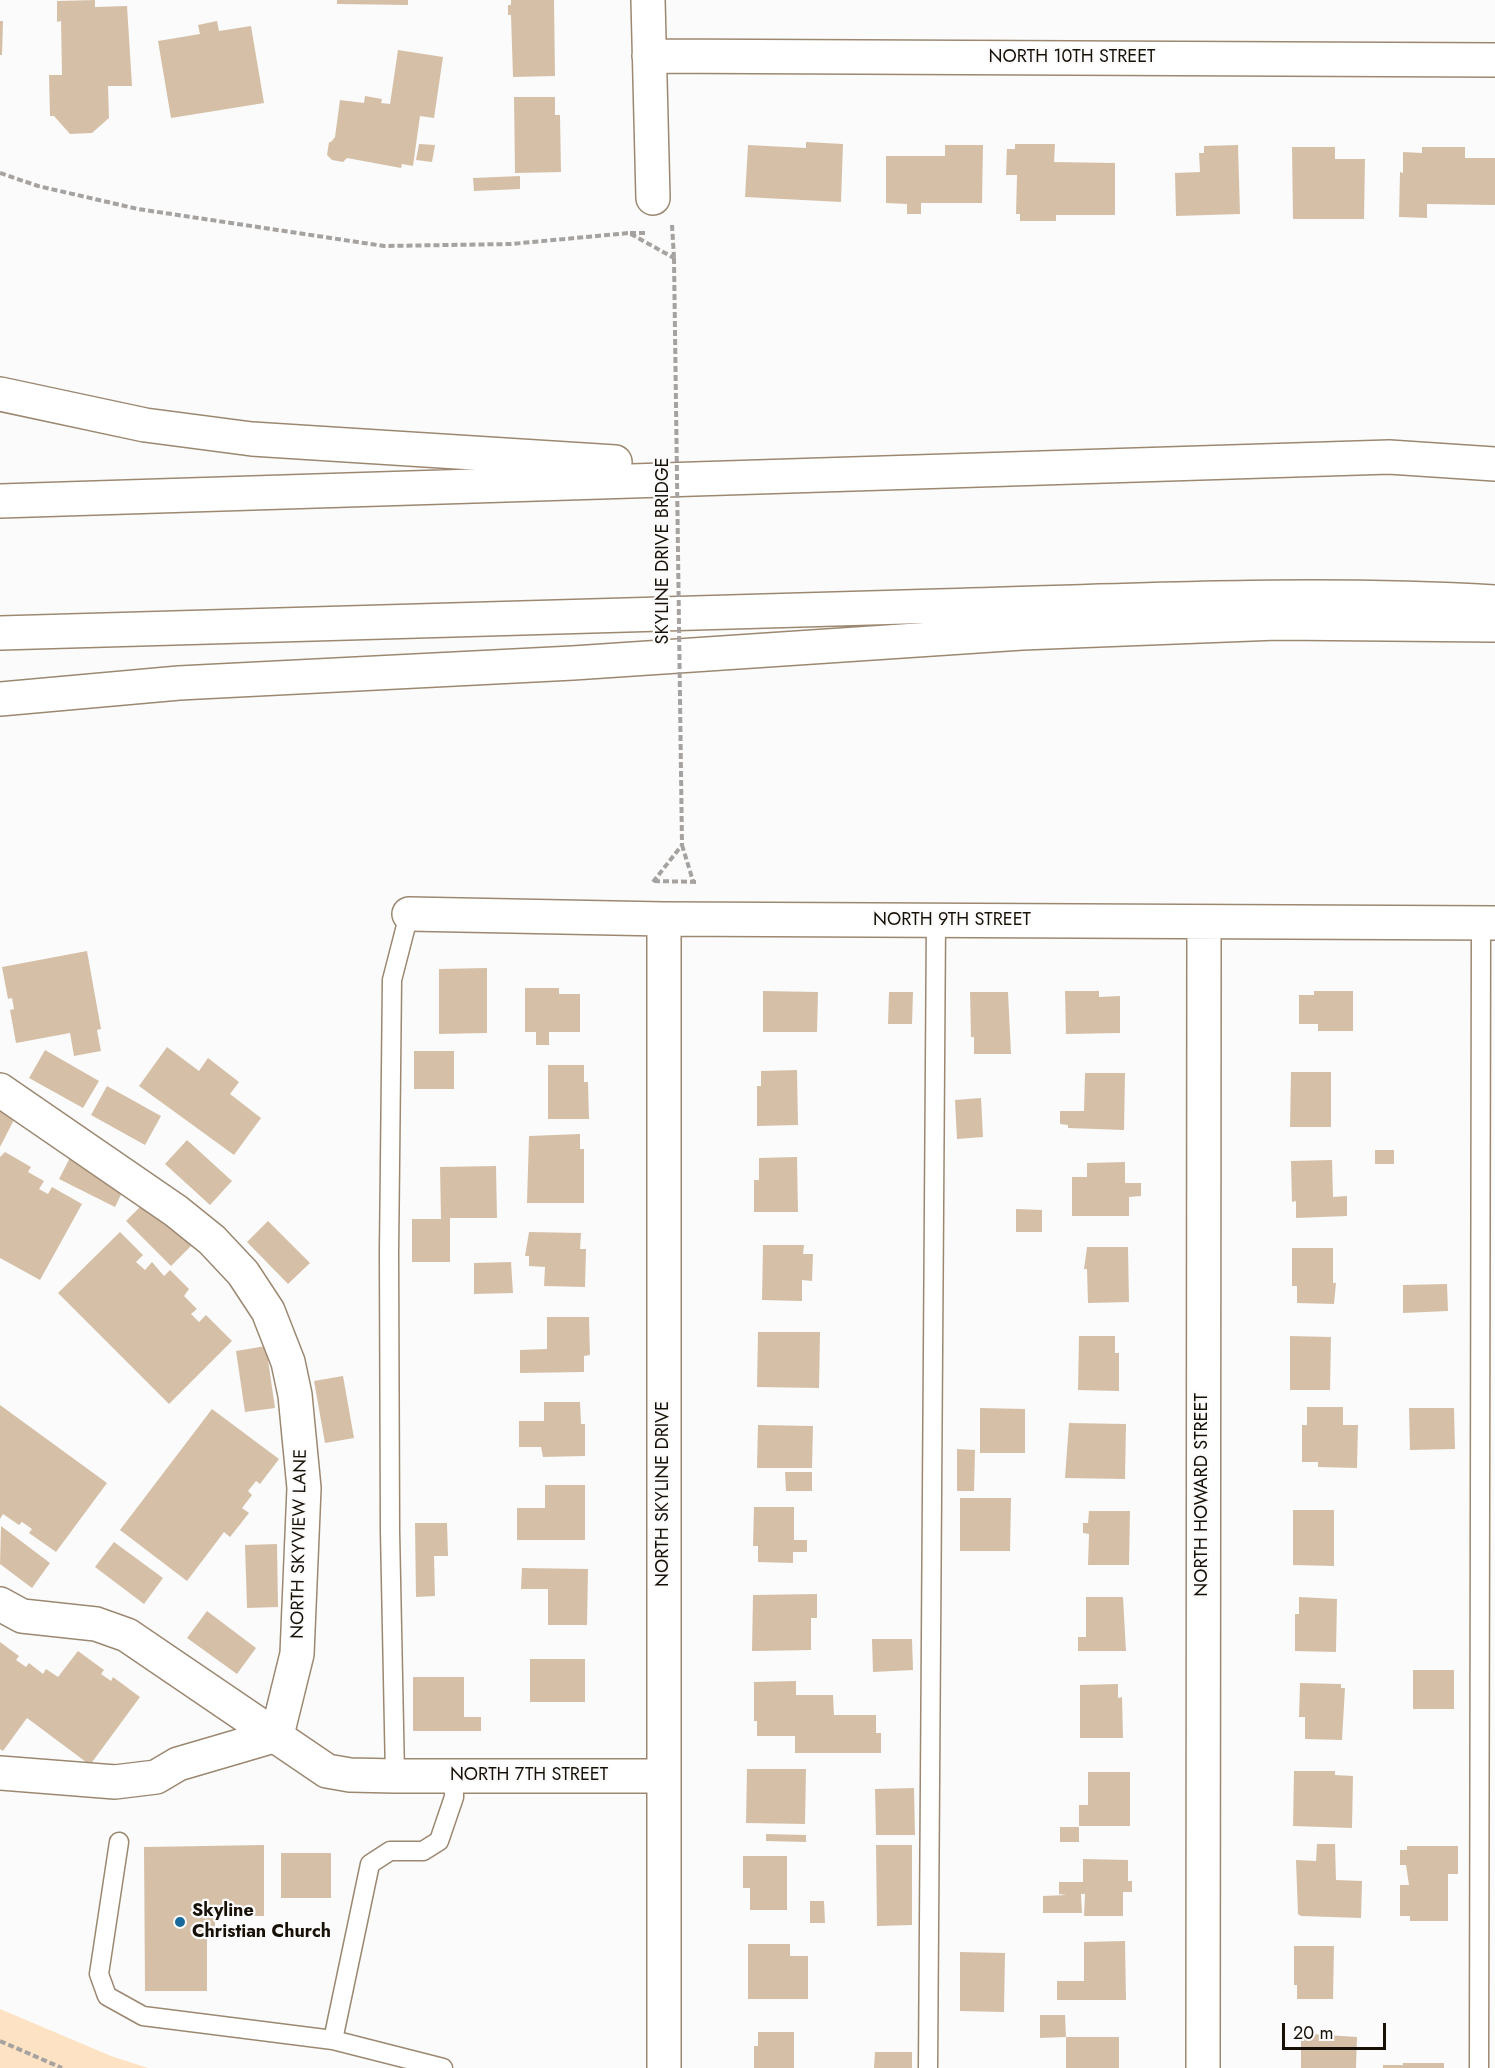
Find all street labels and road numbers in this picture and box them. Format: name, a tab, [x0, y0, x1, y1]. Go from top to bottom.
street label: NORTH 10TH STREET	[989, 47, 1155, 69]
street label: SKYLINE DRIVE BRIDGE	[653, 458, 675, 644]
street label: NORTH 9TH STREET	[873, 910, 1031, 932]
street label: NORTH HOWARD STREET	[1192, 1393, 1214, 1597]
street label: NORTH SKYLINE DRIVE	[653, 1401, 675, 1587]
street label: NORTH SKYVIEW LANE	[288, 1449, 312, 1639]
street label: NORTH 7TH STREET	[450, 1765, 608, 1787]

